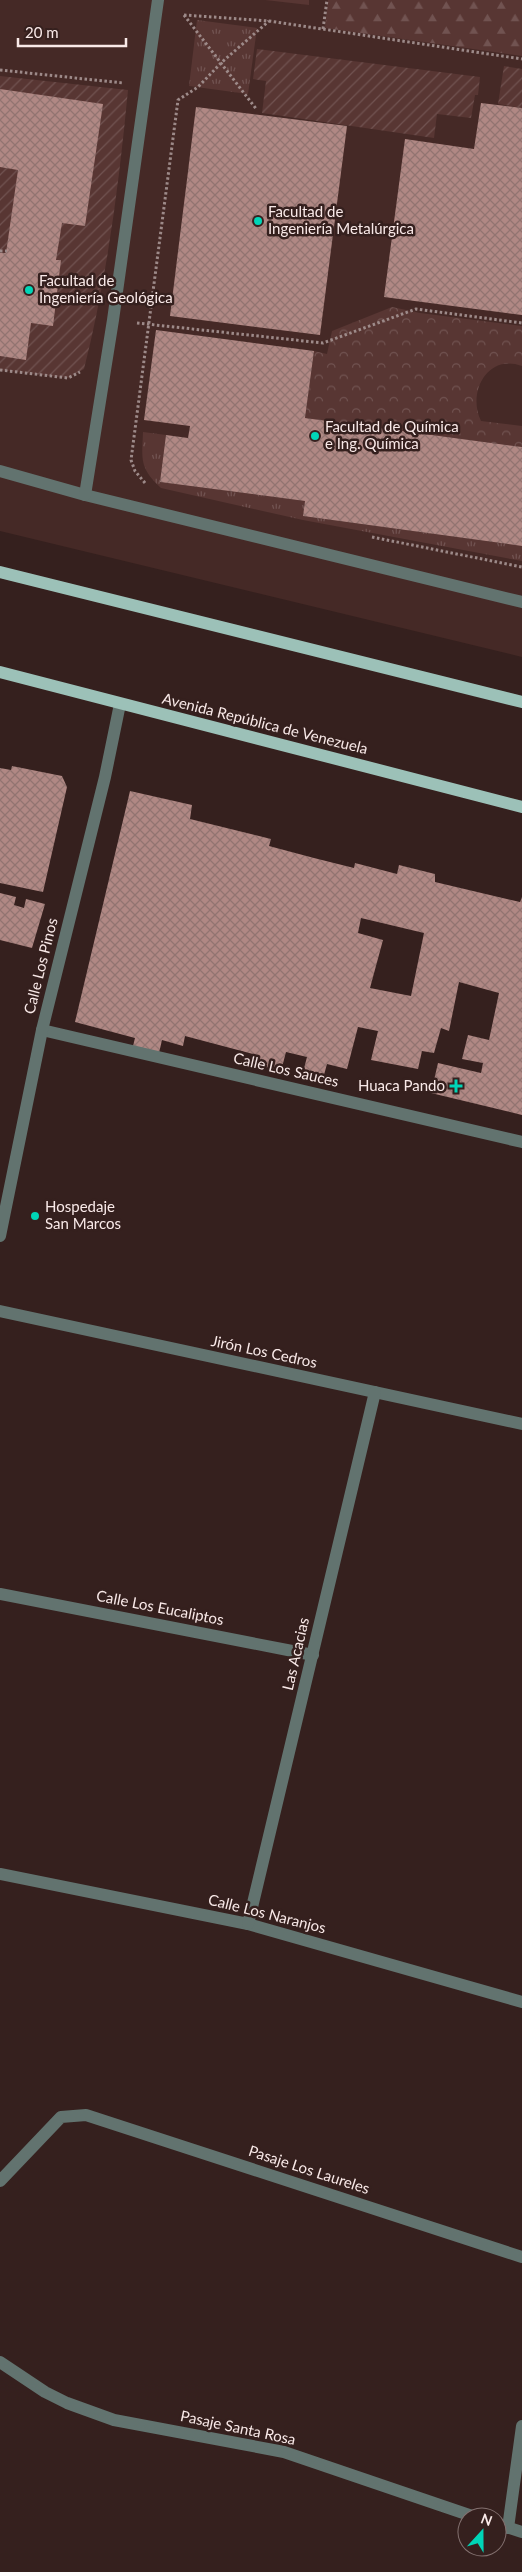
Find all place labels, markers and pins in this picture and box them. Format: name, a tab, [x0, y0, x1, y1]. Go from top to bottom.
place label: Facultad de Ingeniería Metalúrgica	[268, 202, 414, 237]
marker: Facultad de Ingeniería Metalúrgica	[252, 215, 264, 227]
place label: Facultad de Ingeniería Geológica	[39, 271, 173, 306]
marker: Facultad de Ingeniería Geológica	[23, 284, 35, 296]
place label: Facultad de Química e Ing. Química	[325, 417, 459, 452]
marker: Facultad de Química e Ing. Química	[309, 430, 321, 442]
place label: Huaca Pando	[358, 1076, 445, 1094]
marker: Huaca Pando	[449, 1079, 463, 1093]
place label: Hospedaje San Marcos	[45, 1197, 121, 1232]
marker: Hospedaje San Marcos	[29, 1210, 41, 1222]

